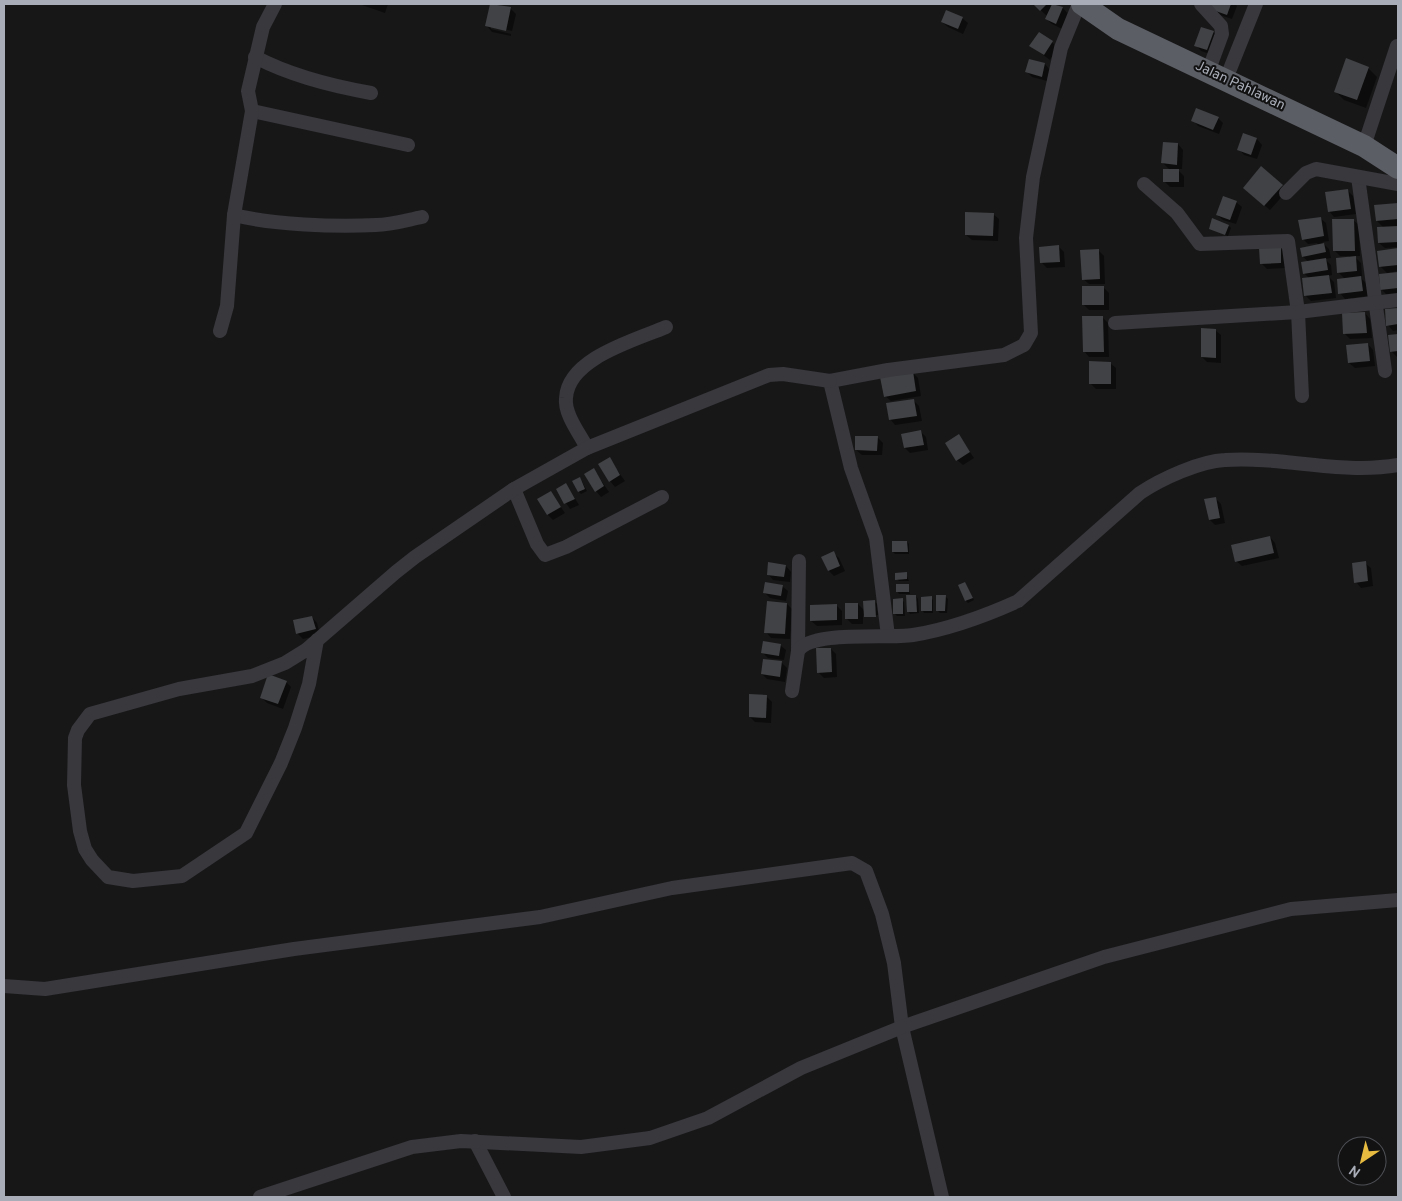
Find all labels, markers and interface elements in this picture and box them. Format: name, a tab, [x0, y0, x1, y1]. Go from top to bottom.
street label: Jalan Pahlawan	[1192, 58, 1288, 114]
north arrow	[1337, 1136, 1387, 1186]
text: N	[1346, 1161, 1364, 1180]

